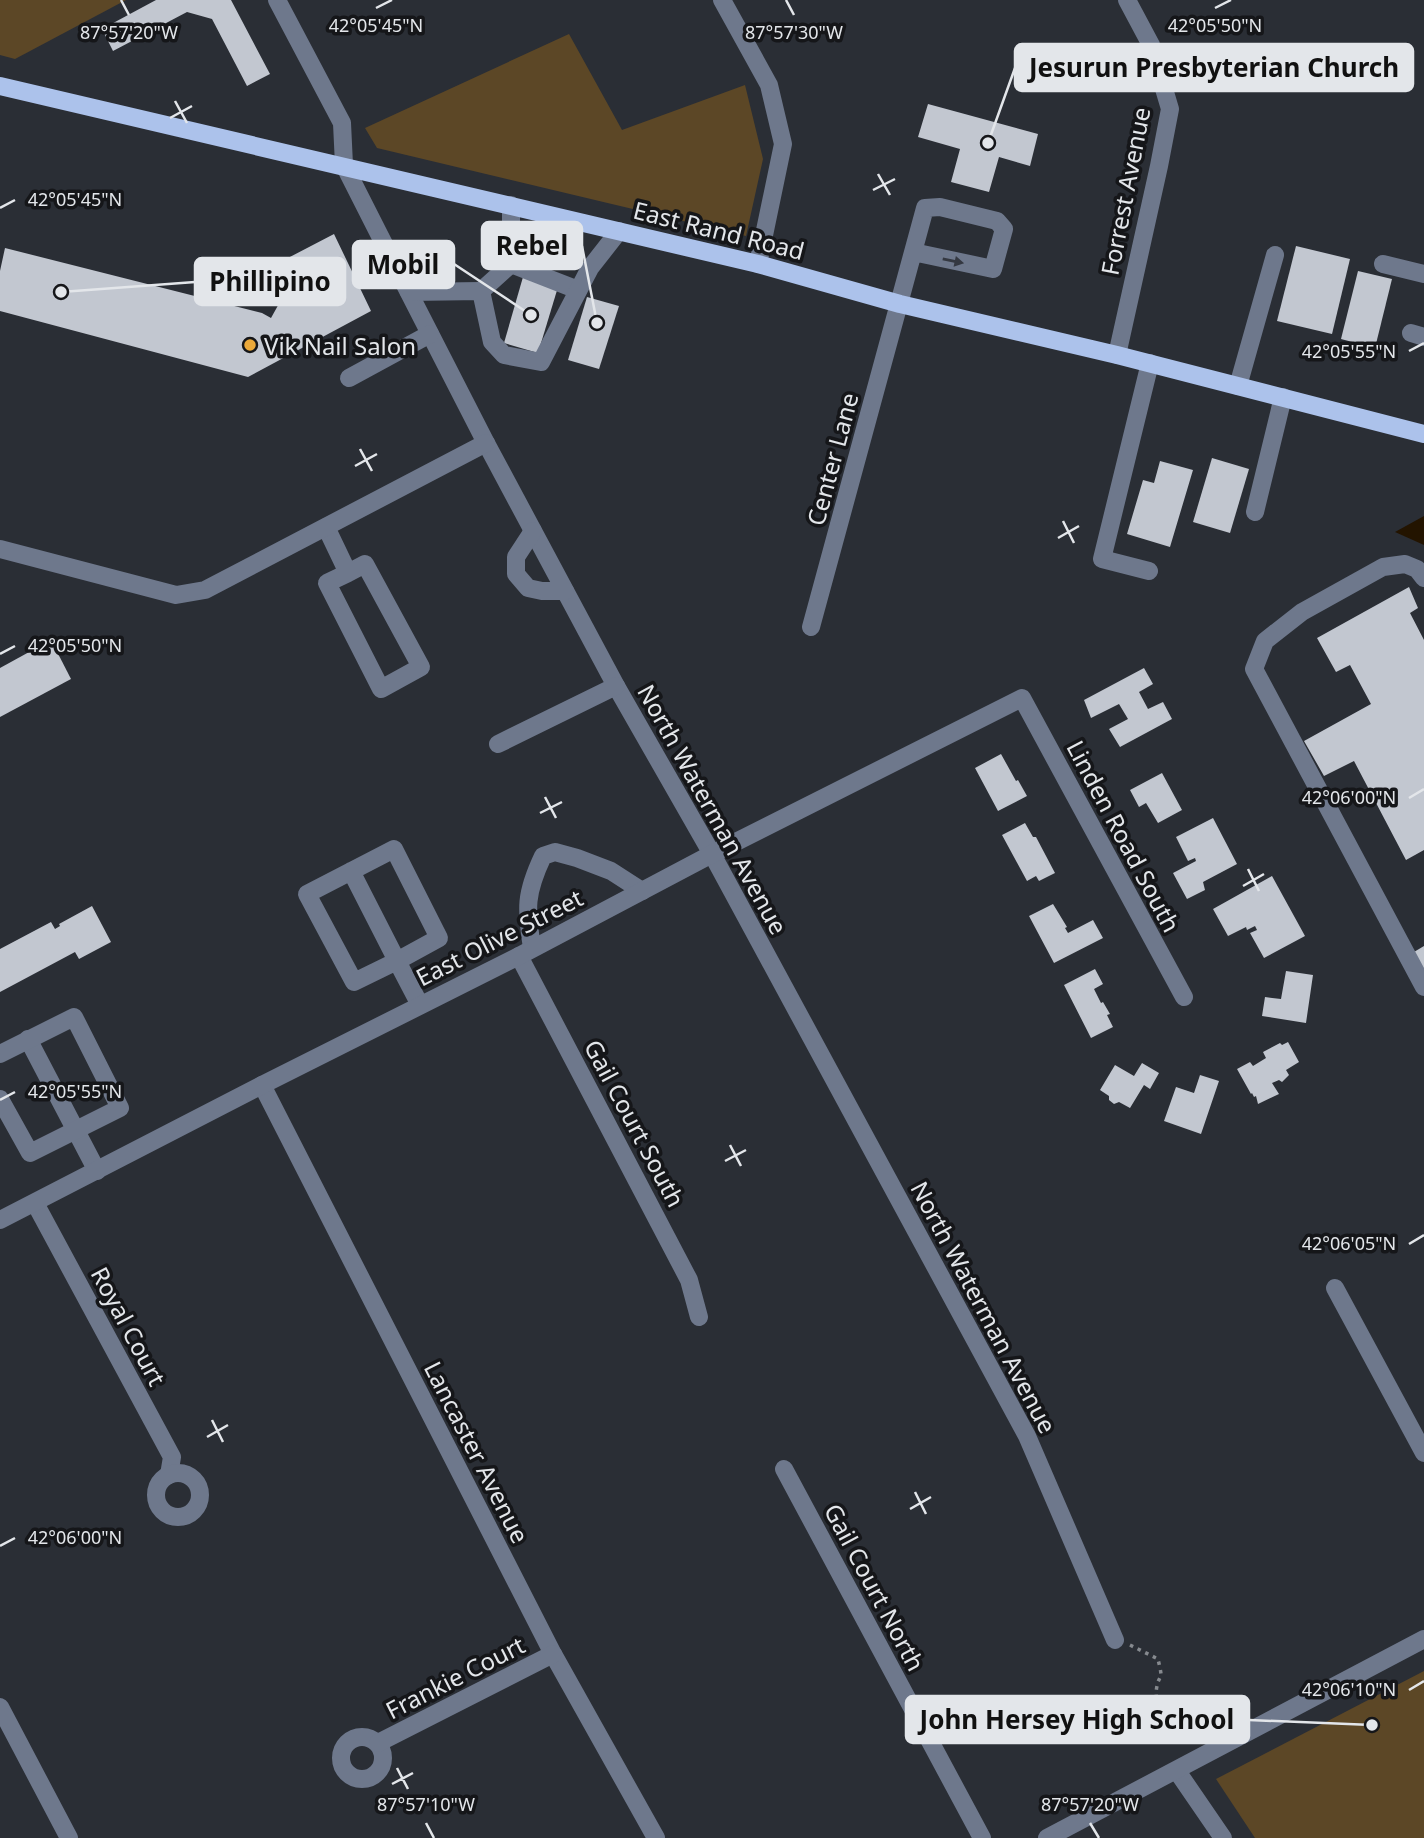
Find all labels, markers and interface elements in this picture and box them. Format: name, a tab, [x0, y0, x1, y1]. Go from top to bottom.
text: 42°05'45"N	[329, 13, 423, 37]
text: 42°05'50"N	[1168, 13, 1262, 37]
text: 87°57'20"W	[80, 20, 178, 44]
text: 87°57'30"W	[745, 20, 843, 44]
callout: Jesurun Presbyterian Church	[1015, 44, 1413, 91]
text: Jesurun Presbyterian Church	[1027, 49, 1399, 85]
street label: Forrest Avenue	[1093, 104, 1157, 278]
text: 42°05'45"N	[28, 187, 122, 211]
street label: East Rand Road	[630, 193, 808, 267]
callout: Rebel	[482, 222, 582, 269]
text: Rebel	[496, 227, 568, 263]
callout: Mobil	[353, 241, 454, 288]
text: Mobil	[367, 246, 439, 282]
one-way arrow	[942, 255, 964, 266]
callout: Phillipino	[195, 258, 345, 305]
text: Phillipino	[209, 263, 331, 299]
place label: Vik Nail Salon	[264, 329, 416, 362]
marker: Vik Nail Salon	[242, 337, 258, 353]
text: 42°05'55"N	[1302, 339, 1396, 363]
street label: Center Lane	[798, 389, 866, 529]
text: 42°05'50"N	[28, 633, 122, 657]
street label: North Waterman Avenue	[630, 678, 796, 940]
street label: Linden Road South	[1059, 734, 1189, 938]
text: 42°06'00"N	[1302, 785, 1396, 809]
street label: East Olive Street	[410, 881, 588, 993]
street label: Gail Court South	[577, 1034, 693, 1212]
text: 42°05'55"N	[28, 1079, 122, 1103]
street label: North Waterman Avenue	[903, 1175, 1065, 1439]
text: 42°06'05"N	[1302, 1231, 1396, 1255]
street label: Royal Court	[84, 1261, 174, 1392]
street label: Lancaster Avenue	[417, 1355, 537, 1549]
street label: Gail Court North	[817, 1498, 933, 1676]
text: 42°06'00"N	[28, 1525, 122, 1549]
street label: Frankie Court	[380, 1628, 531, 1726]
text: 42°06'10"N	[1302, 1677, 1396, 1701]
callout: John Hersey High School	[906, 1696, 1249, 1743]
text: John Hersey High School	[918, 1701, 1234, 1737]
text: 87°57'10"W	[377, 1792, 475, 1816]
text: 87°57'20"W	[1041, 1792, 1139, 1816]

